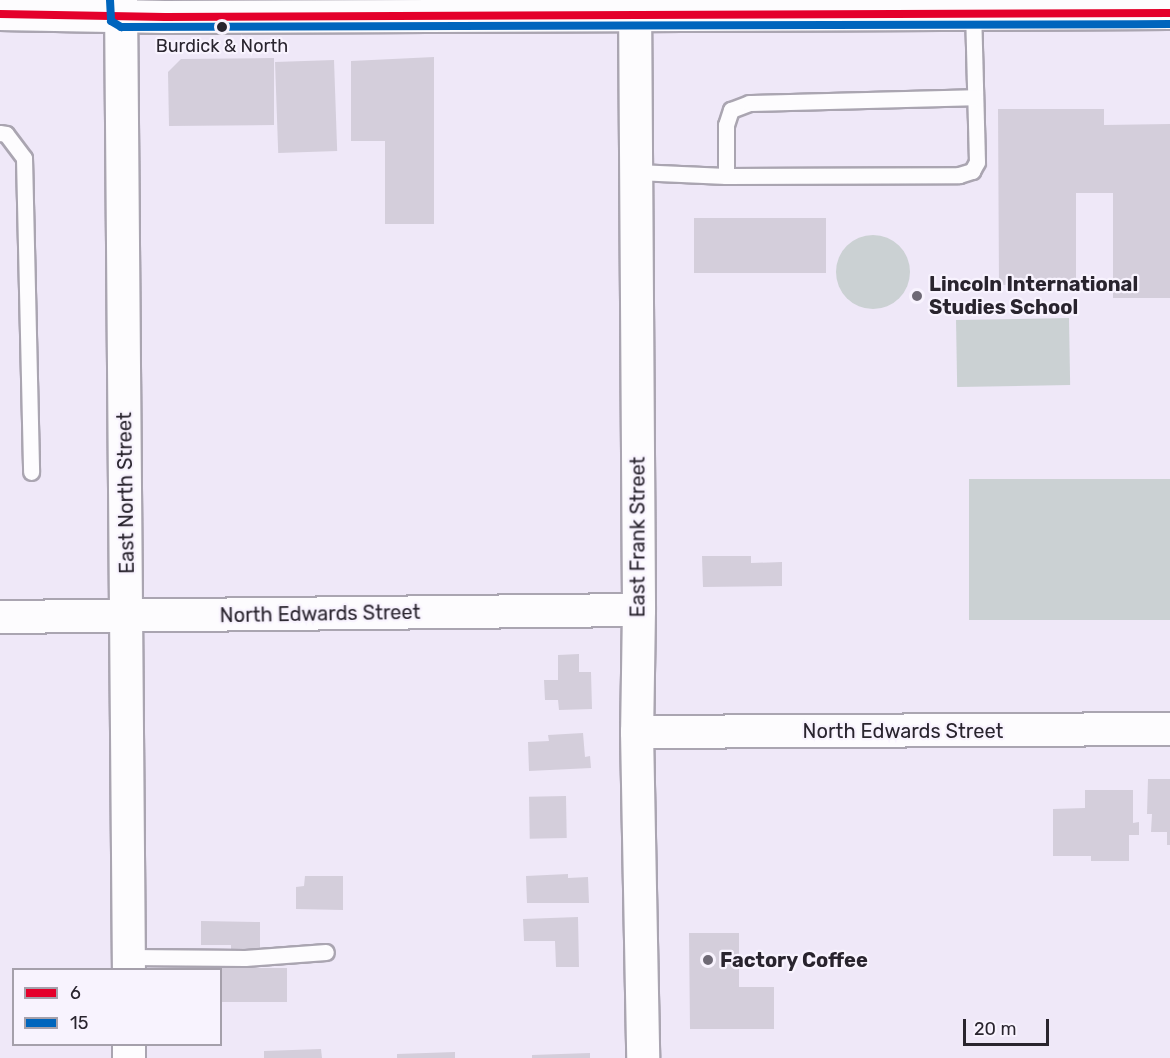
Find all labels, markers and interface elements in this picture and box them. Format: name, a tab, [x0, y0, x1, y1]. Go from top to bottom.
marker: Burdick & North	[216, 21, 228, 33]
place label: Burdick & North	[156, 35, 288, 57]
place label: Lincoln International Studies School	[929, 272, 1138, 319]
marker: Lincoln International Studies School	[910, 289, 924, 303]
street label: East North Street	[113, 412, 139, 574]
street label: East Frank Street	[626, 456, 650, 618]
street label: North Edwards Street	[219, 600, 421, 628]
street label: North Edwards Street	[803, 719, 1003, 743]
place label: Factory Coffee	[720, 948, 868, 972]
marker: Factory Coffee	[701, 953, 715, 967]
legend	[12, 968, 222, 1046]
text: 6	[70, 982, 81, 1004]
scale bar	[966, 1007, 1052, 1045]
text: 15	[70, 1012, 88, 1034]
text: 20 m	[974, 1018, 1016, 1040]

